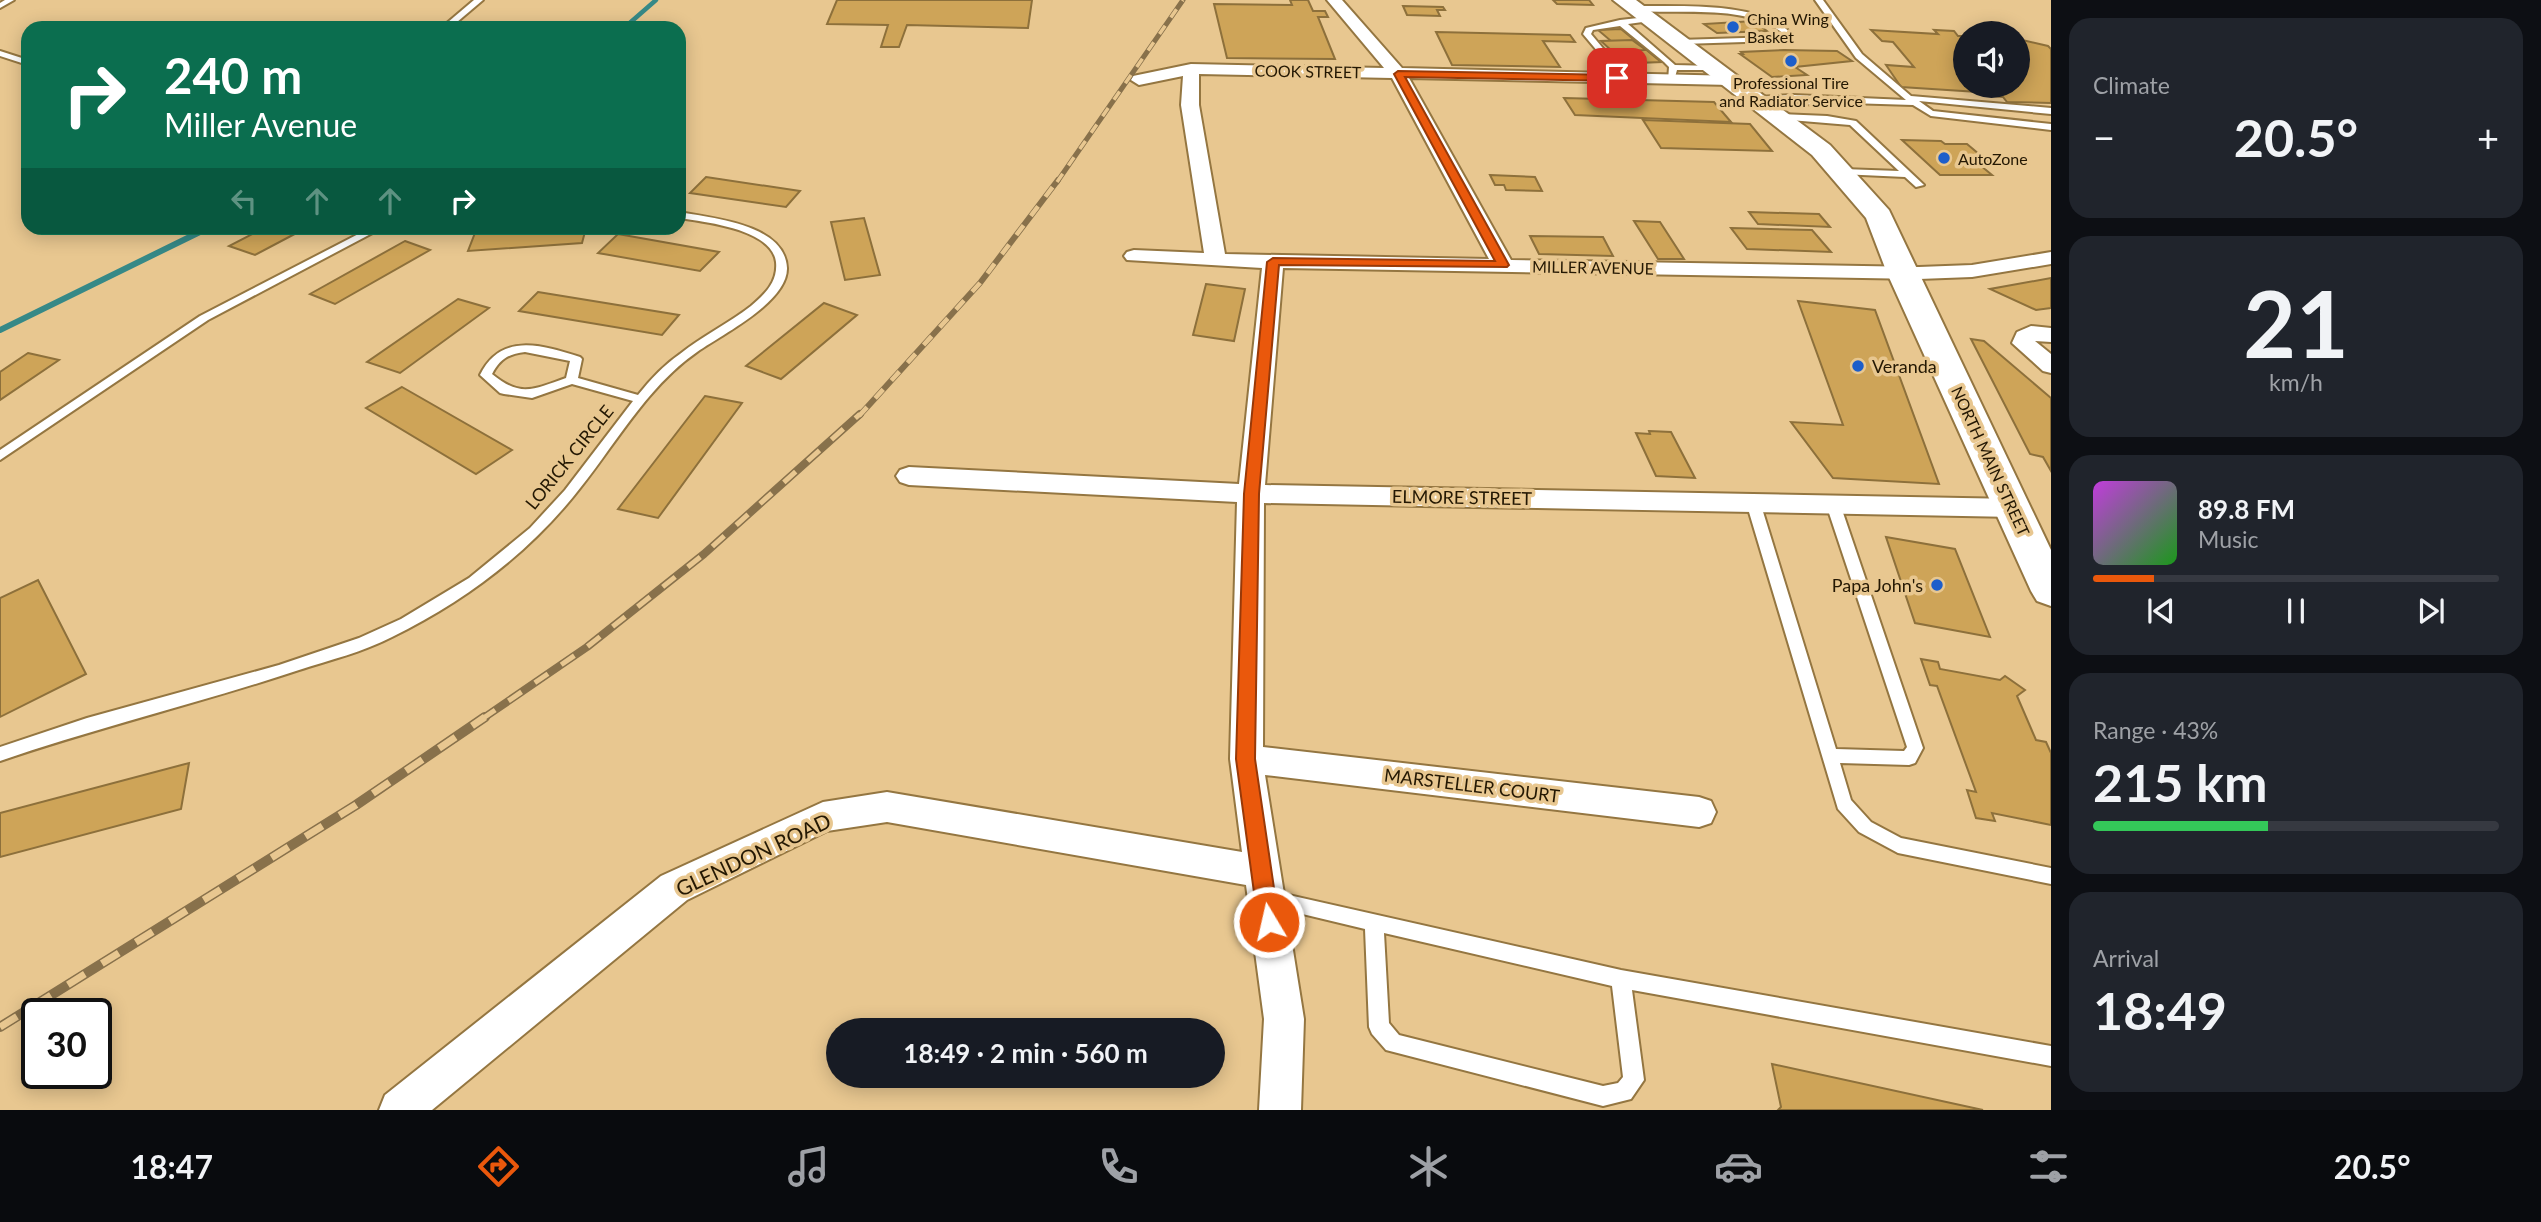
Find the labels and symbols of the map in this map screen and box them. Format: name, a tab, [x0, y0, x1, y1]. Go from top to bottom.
place label: China Wing Basket	[1747, 9, 1829, 46]
marker: China Wing Basket	[1725, 19, 1741, 35]
pin	[1587, 48, 1647, 108]
marker: Professional Tire and Radiator Service	[1783, 53, 1799, 69]
street label: COOK STREET	[1254, 61, 1362, 81]
place label: Professional Tire and Radiator Service	[1719, 73, 1863, 110]
place label: AutoZone	[1958, 149, 2028, 168]
marker: AutoZone	[1936, 150, 1952, 166]
street label: MILLER AVENUE	[1532, 256, 1654, 278]
place label: Veranda	[1872, 355, 1937, 377]
marker: Veranda	[1850, 358, 1866, 374]
street label: NORTH MAIN STREET	[1948, 383, 2034, 539]
street label: LORICK CIRCLE	[520, 400, 618, 514]
street label: ELMORE STREET	[1392, 485, 1533, 509]
place label: Papa John's	[1832, 574, 1923, 596]
marker: Papa John's	[1929, 577, 1945, 593]
street label: MARSTELLER COURT	[1383, 763, 1561, 807]
street label: GLENDON ROAD	[672, 807, 834, 901]
position arrow	[1232, 885, 1306, 959]
speed limit sign: 30	[21, 998, 112, 1089]

